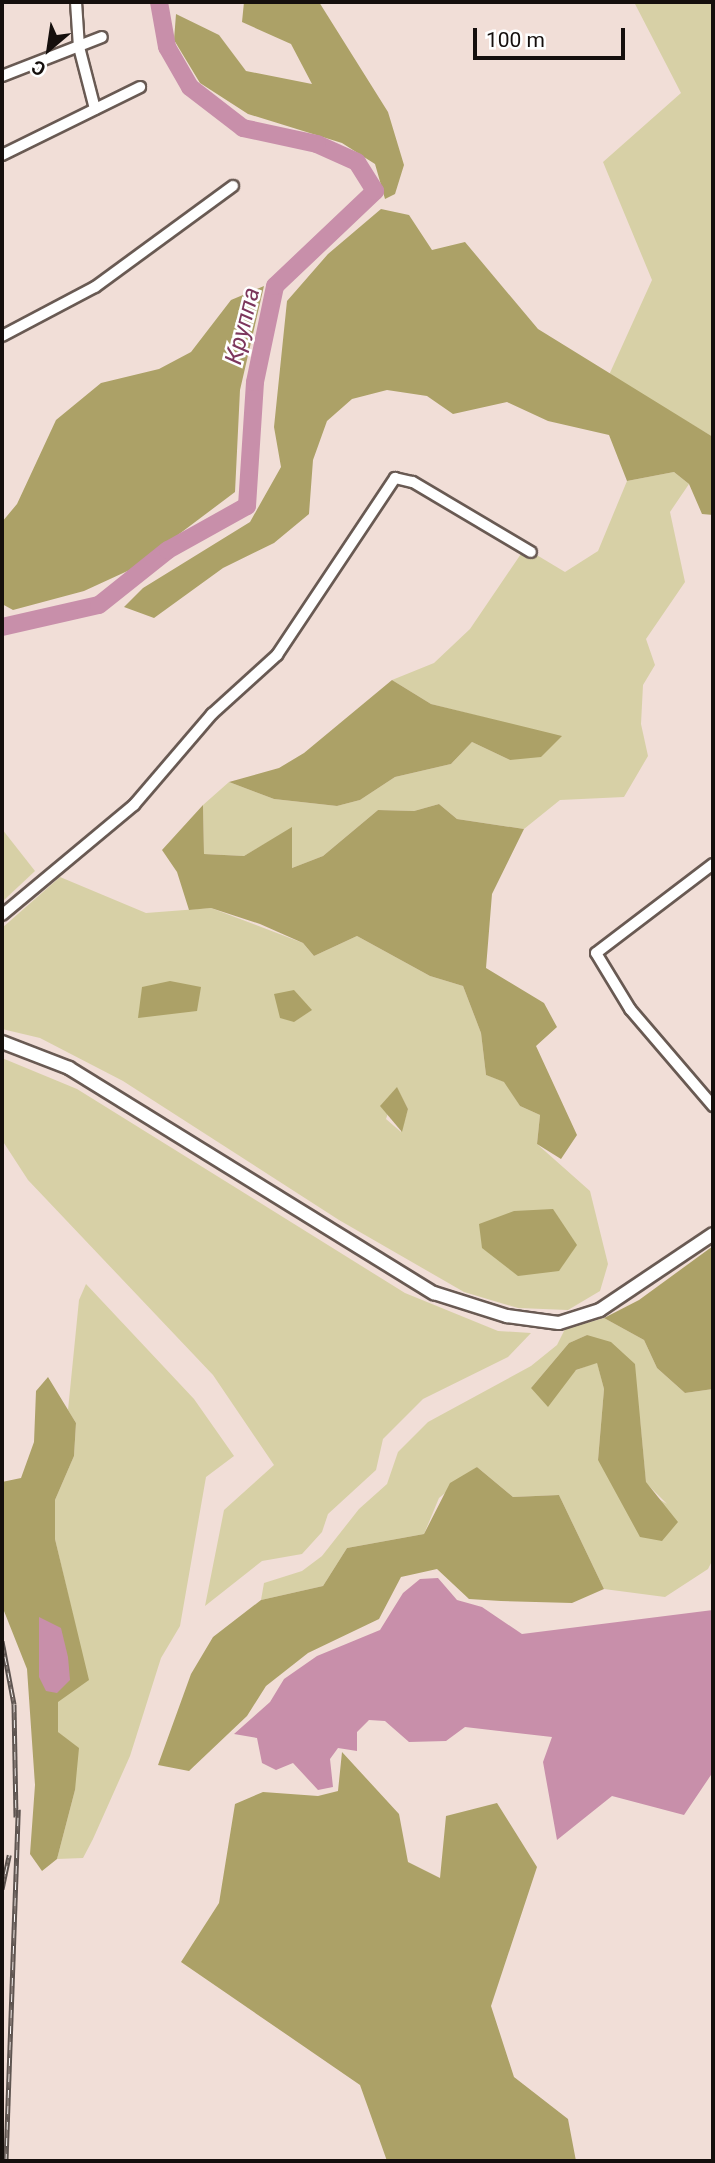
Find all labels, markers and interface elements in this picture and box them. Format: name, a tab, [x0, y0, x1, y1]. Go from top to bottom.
north arrow	[14, 14, 84, 84]
scale bar	[477, 14, 629, 58]
text: 100 m	[486, 28, 545, 52]
text: С	[28, 55, 50, 81]
water label: Круппа	[220, 285, 266, 367]

